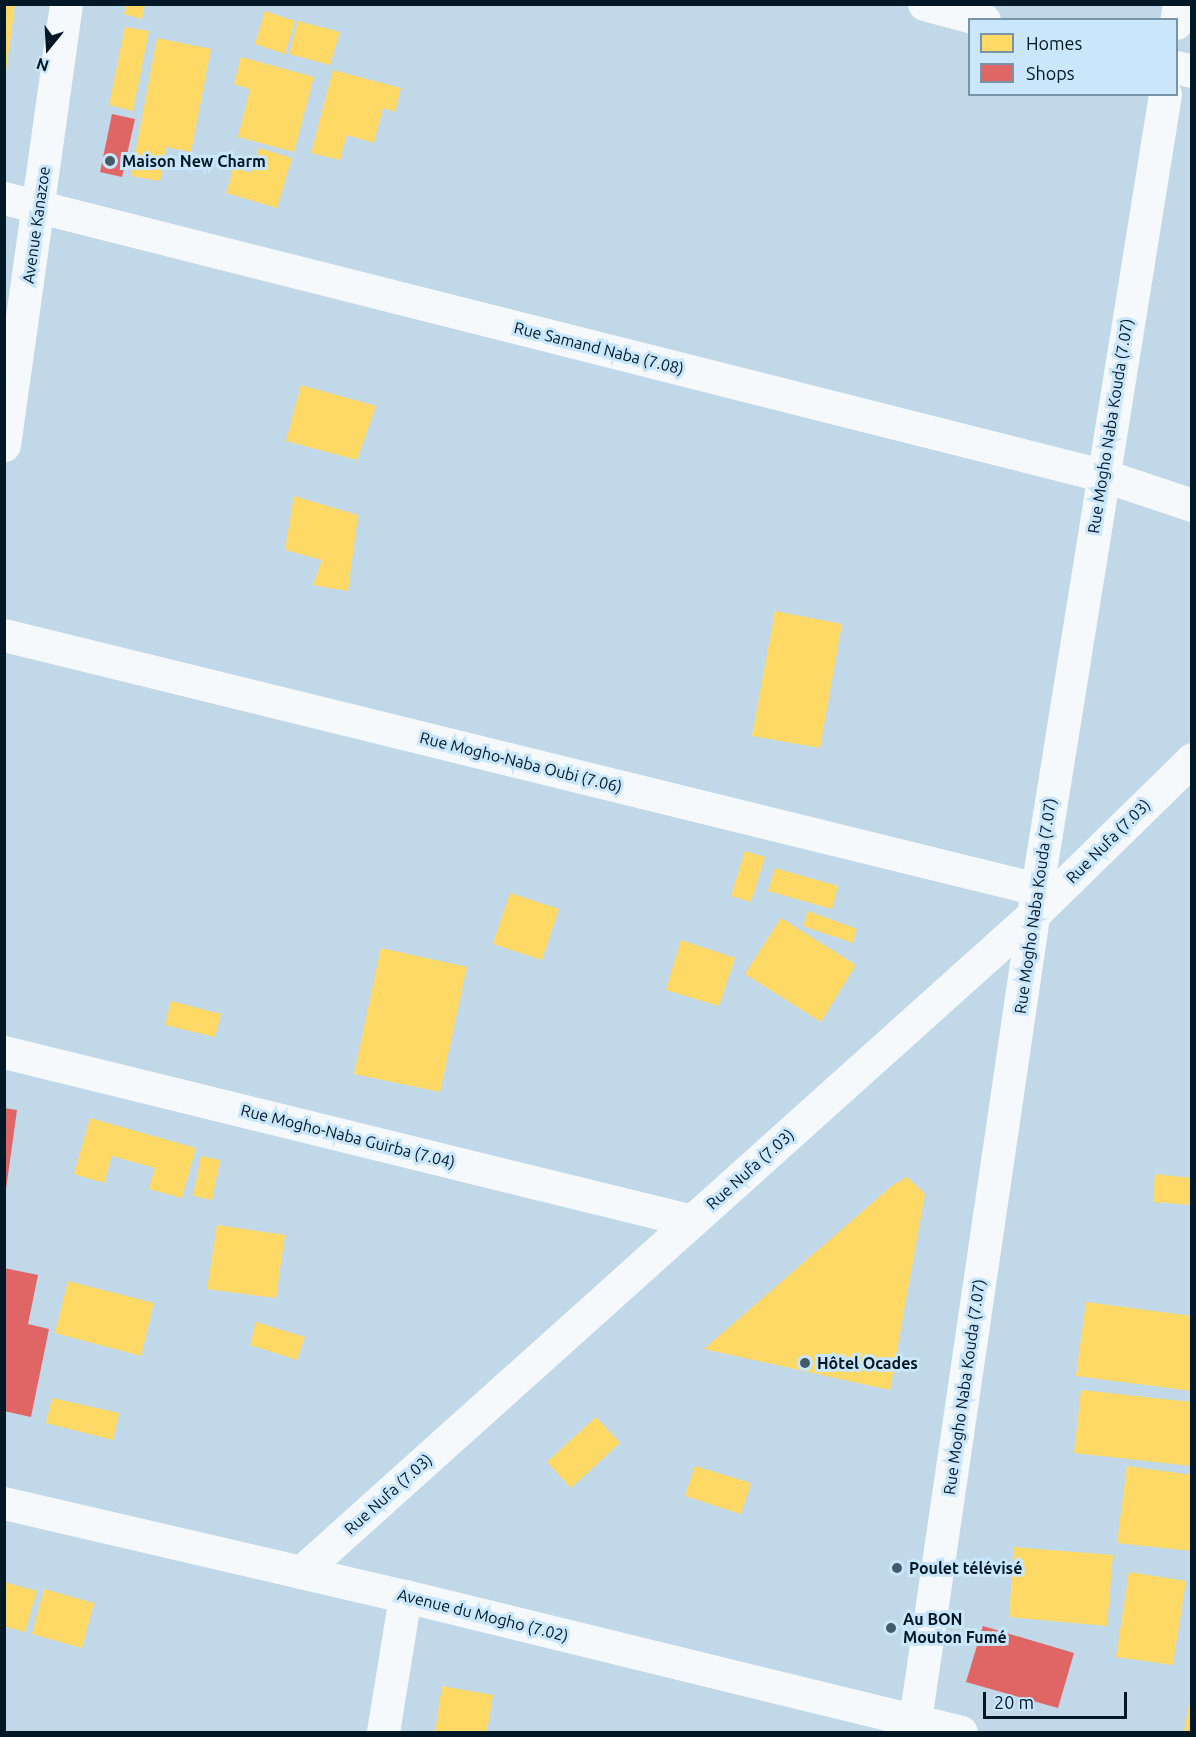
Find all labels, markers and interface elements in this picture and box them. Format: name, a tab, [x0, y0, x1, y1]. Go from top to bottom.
north arrow	[18, 18, 78, 78]
legend	[968, 18, 1178, 96]
text: Homes	[1026, 33, 1082, 53]
text: N	[34, 55, 51, 76]
text: Shops	[1026, 63, 1075, 83]
place label: Maison New Charm	[122, 151, 266, 171]
marker: Maison New Charm	[103, 154, 117, 168]
street label: Avenue Kanazoe	[18, 165, 54, 285]
street label: Rue Mogho Naba Kouda (7.07)	[1084, 317, 1136, 535]
street label: Rue Samand Naba (7.08)	[512, 318, 686, 378]
street label: Rue Mogho-Naba Oubi (7.06)	[418, 728, 624, 796]
street label: Rue Nufa (7.03)	[1062, 795, 1154, 887]
street label: Rue Mogho Naba Kouda (7.07)	[1010, 797, 1060, 1015]
street label: Rue Mogho-Naba Guirba (7.04)	[239, 1100, 457, 1172]
street label: Rue Nufa (7.03)	[702, 1125, 798, 1213]
street label: Rue Mogho Naba Kouda (7.07)	[939, 1278, 989, 1496]
place label: Hôtel Ocades	[817, 1353, 918, 1373]
marker: Hôtel Ocades	[798, 1356, 812, 1370]
street label: Rue Nufa (7.03)	[340, 1450, 436, 1538]
place label: Poulet télévisé	[909, 1558, 1022, 1578]
marker: Poulet télévisé	[890, 1561, 904, 1575]
street label: Avenue du Mogho (7.02)	[396, 1584, 570, 1646]
place label: Au BON Mouton Fumé	[903, 1609, 1007, 1647]
marker: Au BON Mouton Fumé	[884, 1621, 898, 1635]
scale bar	[986, 1680, 1130, 1718]
text: 20 m	[994, 1692, 1034, 1712]

